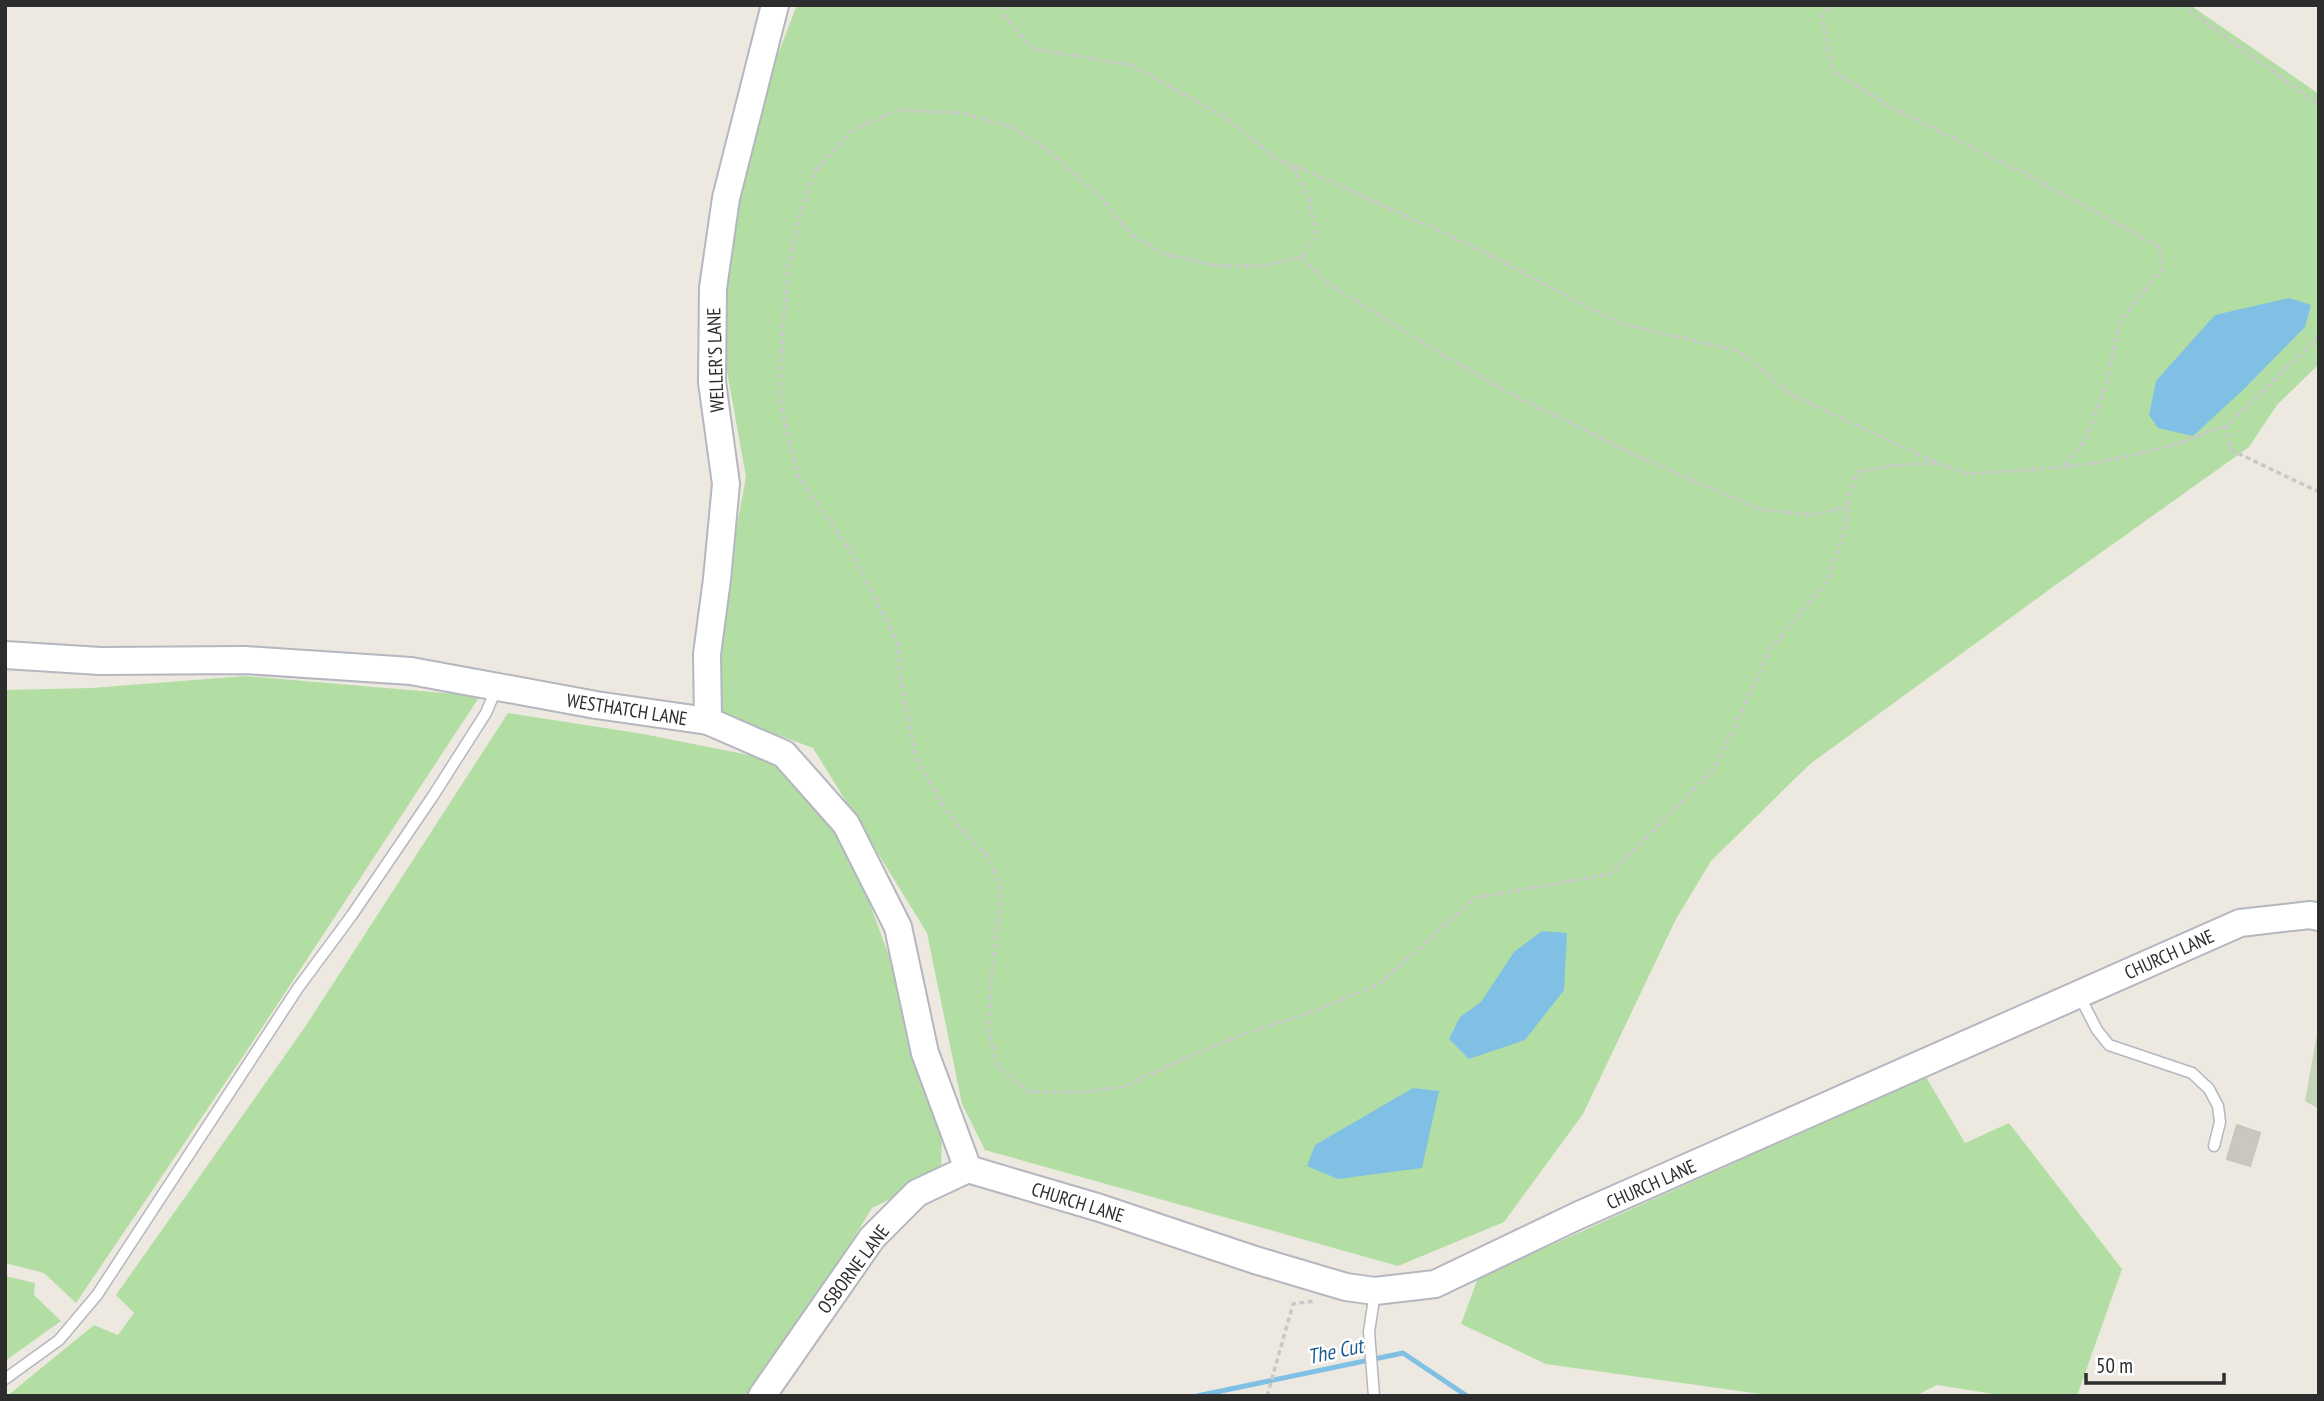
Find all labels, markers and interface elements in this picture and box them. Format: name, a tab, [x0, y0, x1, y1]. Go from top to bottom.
street label: WELLER'S LANE	[701, 307, 729, 413]
street label: WESTHATCH LANE	[565, 688, 689, 730]
street label: CHURCH LANE	[2120, 924, 2218, 984]
street label: CHURCH LANE	[1602, 1154, 1700, 1214]
street label: CHURCH LANE	[1029, 1177, 1127, 1227]
street label: OSBORNE LANE	[812, 1220, 894, 1318]
water label: The Cut	[1305, 1332, 1367, 1370]
scale bar	[2086, 1342, 2224, 1386]
text: 50 m	[2096, 1352, 2133, 1379]

